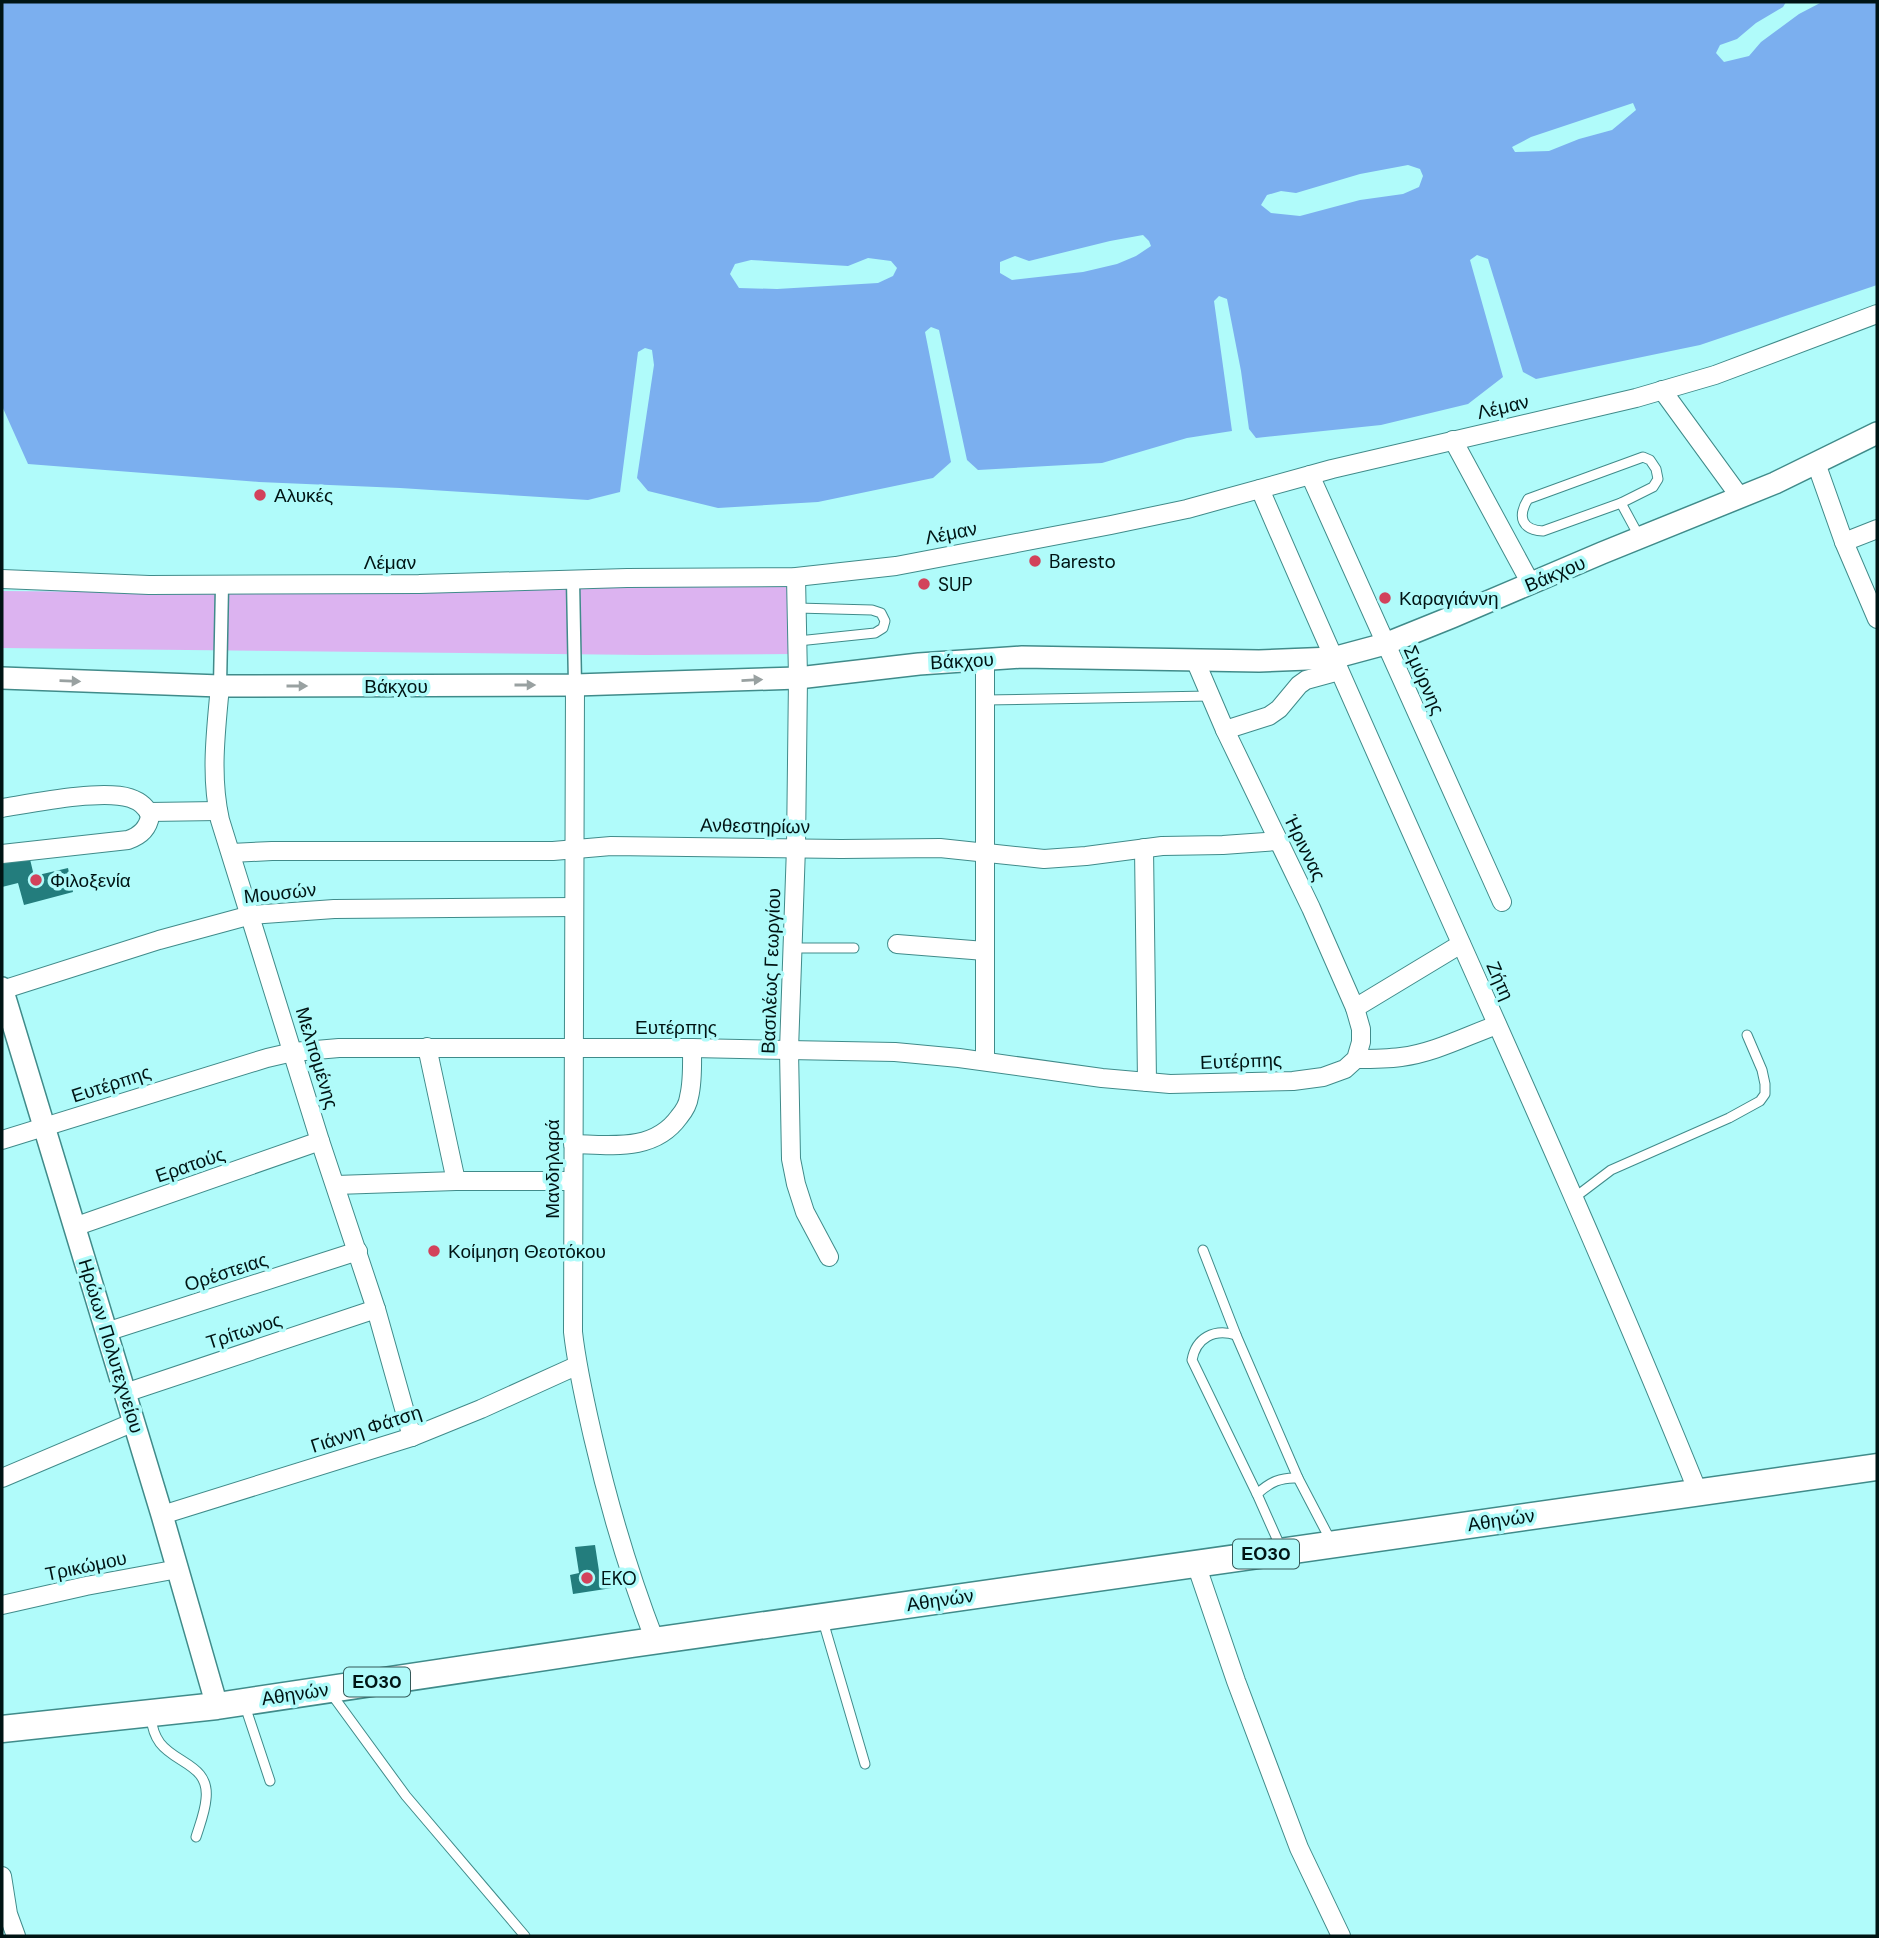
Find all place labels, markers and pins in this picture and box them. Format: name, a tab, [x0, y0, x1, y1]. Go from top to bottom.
place label: Αλυκές	[274, 483, 333, 508]
marker: Αλυκές	[252, 487, 268, 503]
place label: Baresto	[1049, 549, 1116, 574]
marker: Baresto	[1027, 553, 1043, 569]
place label: SUP	[938, 572, 973, 597]
marker: SUP	[916, 576, 932, 592]
place label: Καραγιάννη	[1399, 586, 1499, 611]
marker: Καραγιάννη	[1377, 590, 1393, 606]
place label: Φιλοξενία	[50, 868, 131, 893]
marker: Φιλοξενία	[28, 872, 44, 888]
place label: Κοίμηση Θεοτόκου	[448, 1239, 606, 1264]
marker: Κοίμηση Θεοτόκου	[426, 1243, 442, 1259]
place label: EKO	[601, 1566, 637, 1591]
marker: EKO	[579, 1570, 595, 1586]

